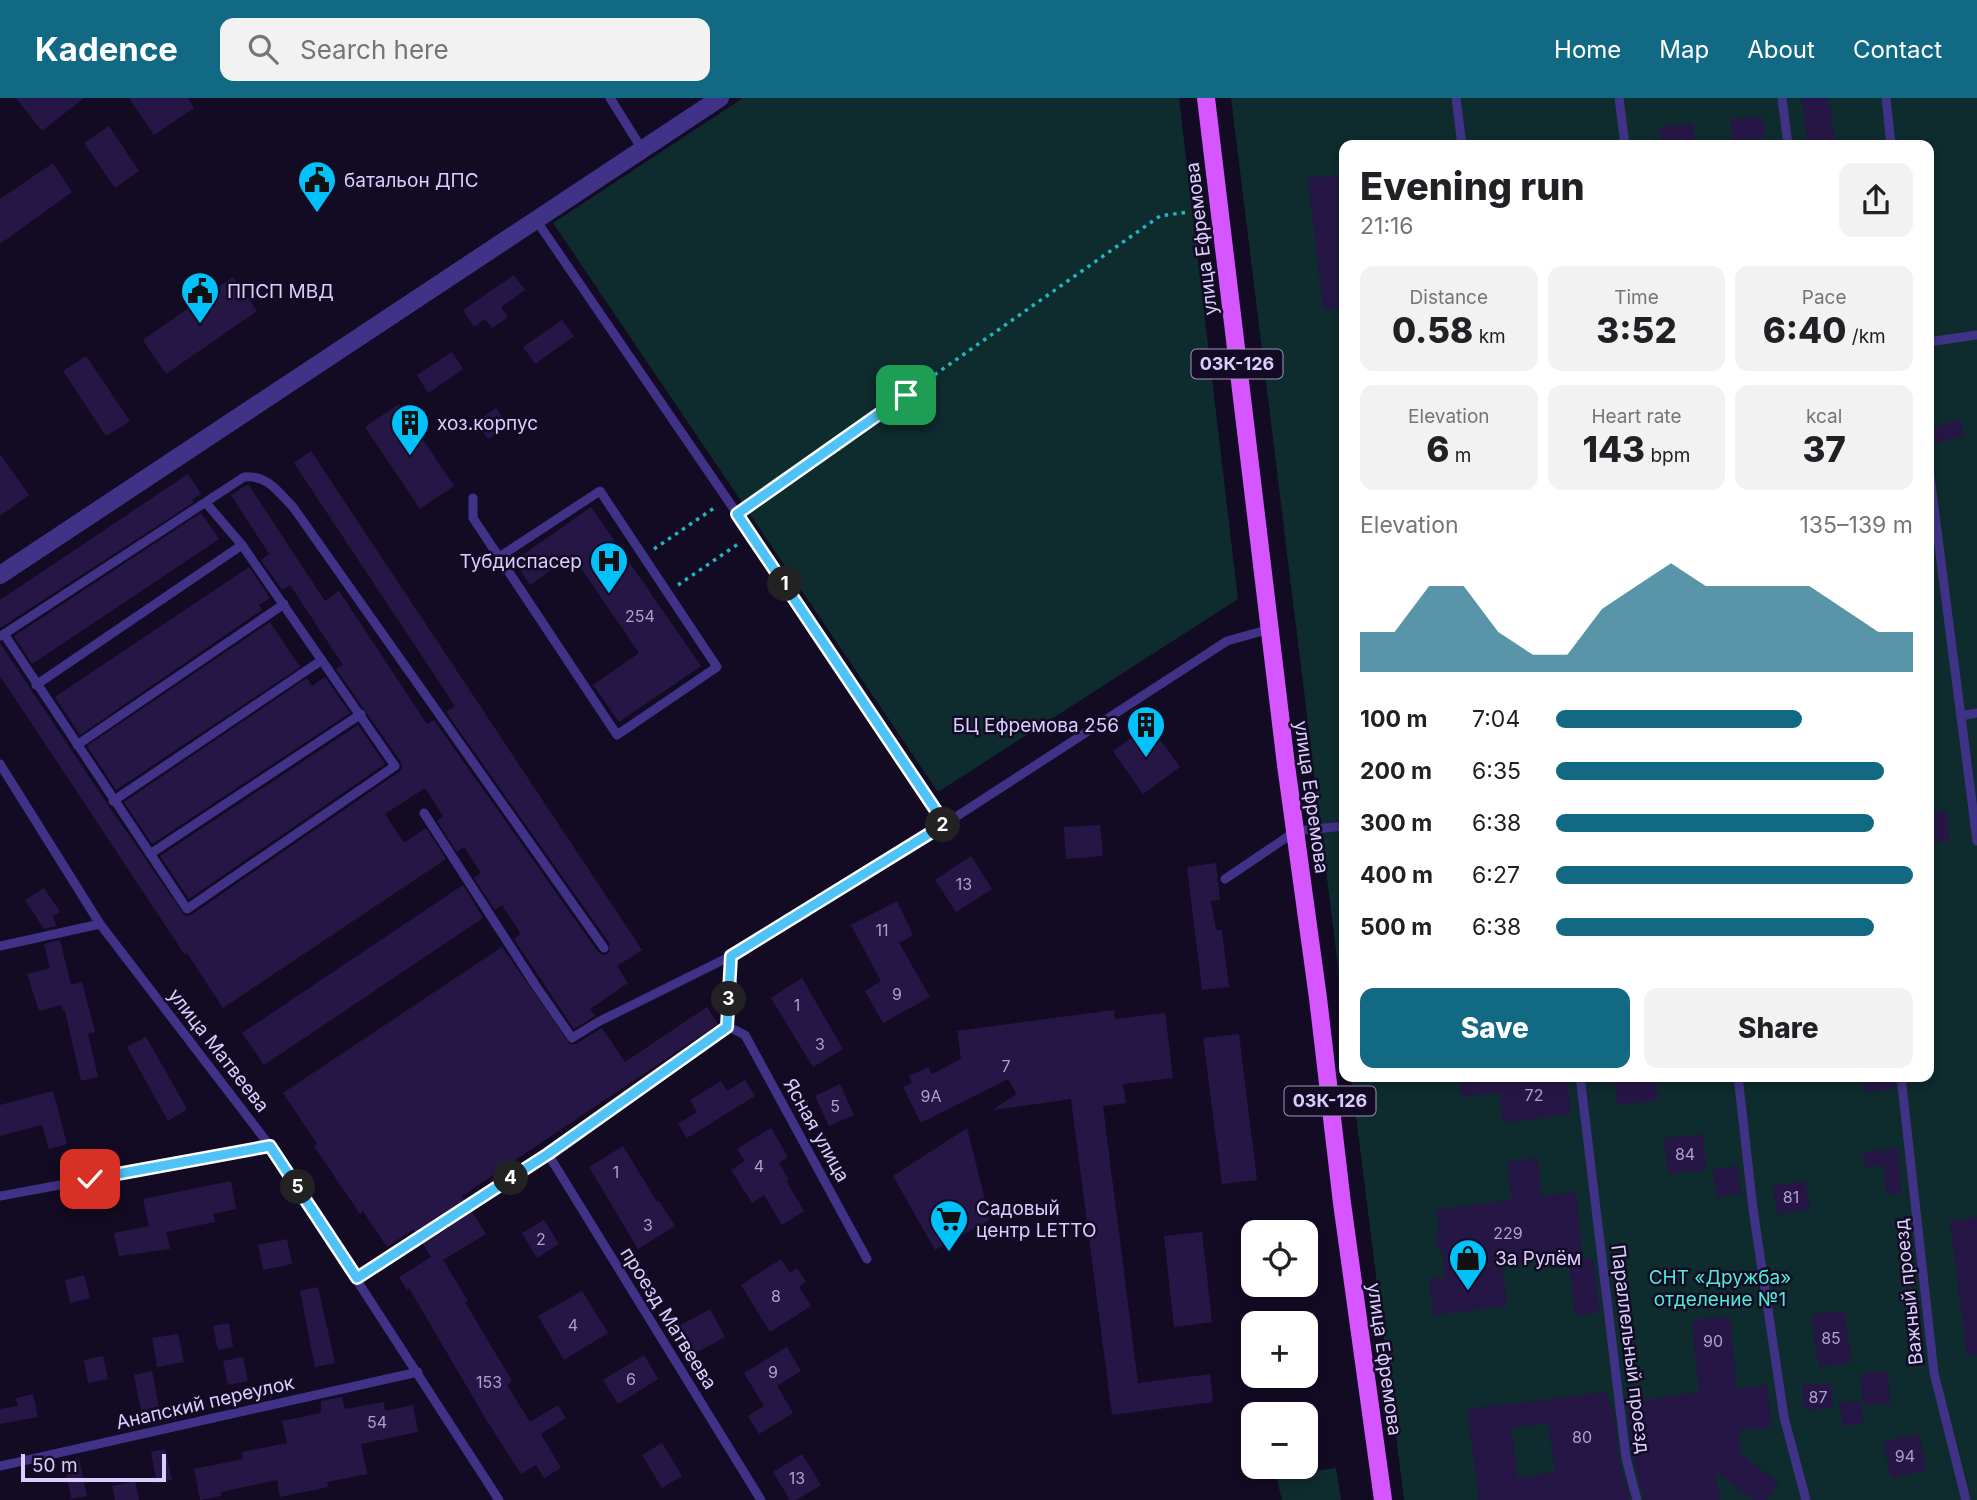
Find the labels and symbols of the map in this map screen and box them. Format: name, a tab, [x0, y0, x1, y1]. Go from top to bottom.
public building icon: батальон ДПС	[296, 159, 338, 214]
street label: улица Ефремова	[1181, 161, 1222, 317]
place label: батальон ДПС	[344, 169, 479, 192]
public building icon: ППСП МВД	[179, 270, 221, 325]
place label: ППСП МВД	[227, 280, 334, 303]
road number: 03К-126	[1192, 350, 1282, 378]
pin	[876, 365, 936, 425]
building icon: хоз.корпус	[389, 402, 431, 457]
place label: хоз.корпус	[437, 412, 538, 435]
hospital icon: Тубдиспасер	[588, 540, 630, 595]
place label: Тубдиспасер	[460, 550, 582, 573]
pin: 1	[768, 566, 802, 602]
house number: 254	[625, 606, 655, 626]
building icon: БЦ Ефремова 256	[1125, 704, 1167, 759]
place label: БЦ Ефремова 256	[953, 714, 1119, 737]
street label: улица Ефремова	[1289, 719, 1334, 875]
pin: 2	[926, 808, 960, 842]
house number: 13	[956, 874, 972, 894]
house number: 11	[875, 920, 889, 940]
pin: 3	[712, 982, 746, 1016]
street label: улица Матвеева	[163, 984, 274, 1117]
house number: 9	[892, 984, 902, 1004]
house number: 1	[794, 995, 800, 1015]
house number: 3	[815, 1034, 825, 1054]
house number: 7	[1001, 1056, 1011, 1076]
street label: Ясная улица	[779, 1074, 854, 1186]
house number: 72	[1525, 1085, 1543, 1105]
house number: 9А	[921, 1086, 941, 1106]
road number: 03К-126	[1284, 1086, 1376, 1116]
house number: 5	[830, 1096, 840, 1116]
house number: 84	[1675, 1144, 1695, 1164]
pin	[60, 1149, 120, 1209]
house number: 4	[754, 1156, 764, 1176]
pin: 4	[494, 1160, 528, 1196]
house number: 1	[613, 1162, 619, 1182]
pin: 5	[280, 1170, 316, 1204]
house number: 81	[1783, 1187, 1799, 1207]
place label: Садовый центр LETTO	[976, 1197, 1096, 1242]
supermarket icon: Садовый центр LETTO	[928, 1198, 970, 1253]
house number: 3	[643, 1215, 653, 1235]
street label: Важный проезд	[1889, 1218, 1928, 1366]
house number: 229	[1493, 1223, 1523, 1243]
house number: 2	[536, 1229, 546, 1249]
shop icon: За Рулём	[1447, 1237, 1489, 1292]
street label: проезд Матвеева	[616, 1243, 722, 1394]
street label: Параллельный проезд	[1606, 1243, 1655, 1455]
place label: За Рулём	[1495, 1247, 1581, 1270]
park label: СНТ «Дружба» отделение №1	[1649, 1266, 1791, 1311]
street label: улица Ефремова	[1362, 1281, 1407, 1437]
house number: 8	[771, 1286, 781, 1306]
house number: 4	[568, 1315, 578, 1335]
house number: 85	[1821, 1328, 1841, 1348]
house number: 90	[1703, 1331, 1723, 1351]
house number: 9	[768, 1362, 778, 1382]
house number: 6	[626, 1369, 636, 1389]
street label: Анапский переулок	[114, 1371, 297, 1434]
house number: 153	[476, 1372, 502, 1392]
house number: 87	[1809, 1387, 1827, 1407]
house number: 54	[367, 1412, 387, 1432]
house number: 80	[1572, 1427, 1592, 1447]
house number: 94	[1895, 1446, 1915, 1466]
scale bar	[21, 1451, 166, 1483]
house number: 13	[789, 1468, 805, 1488]

